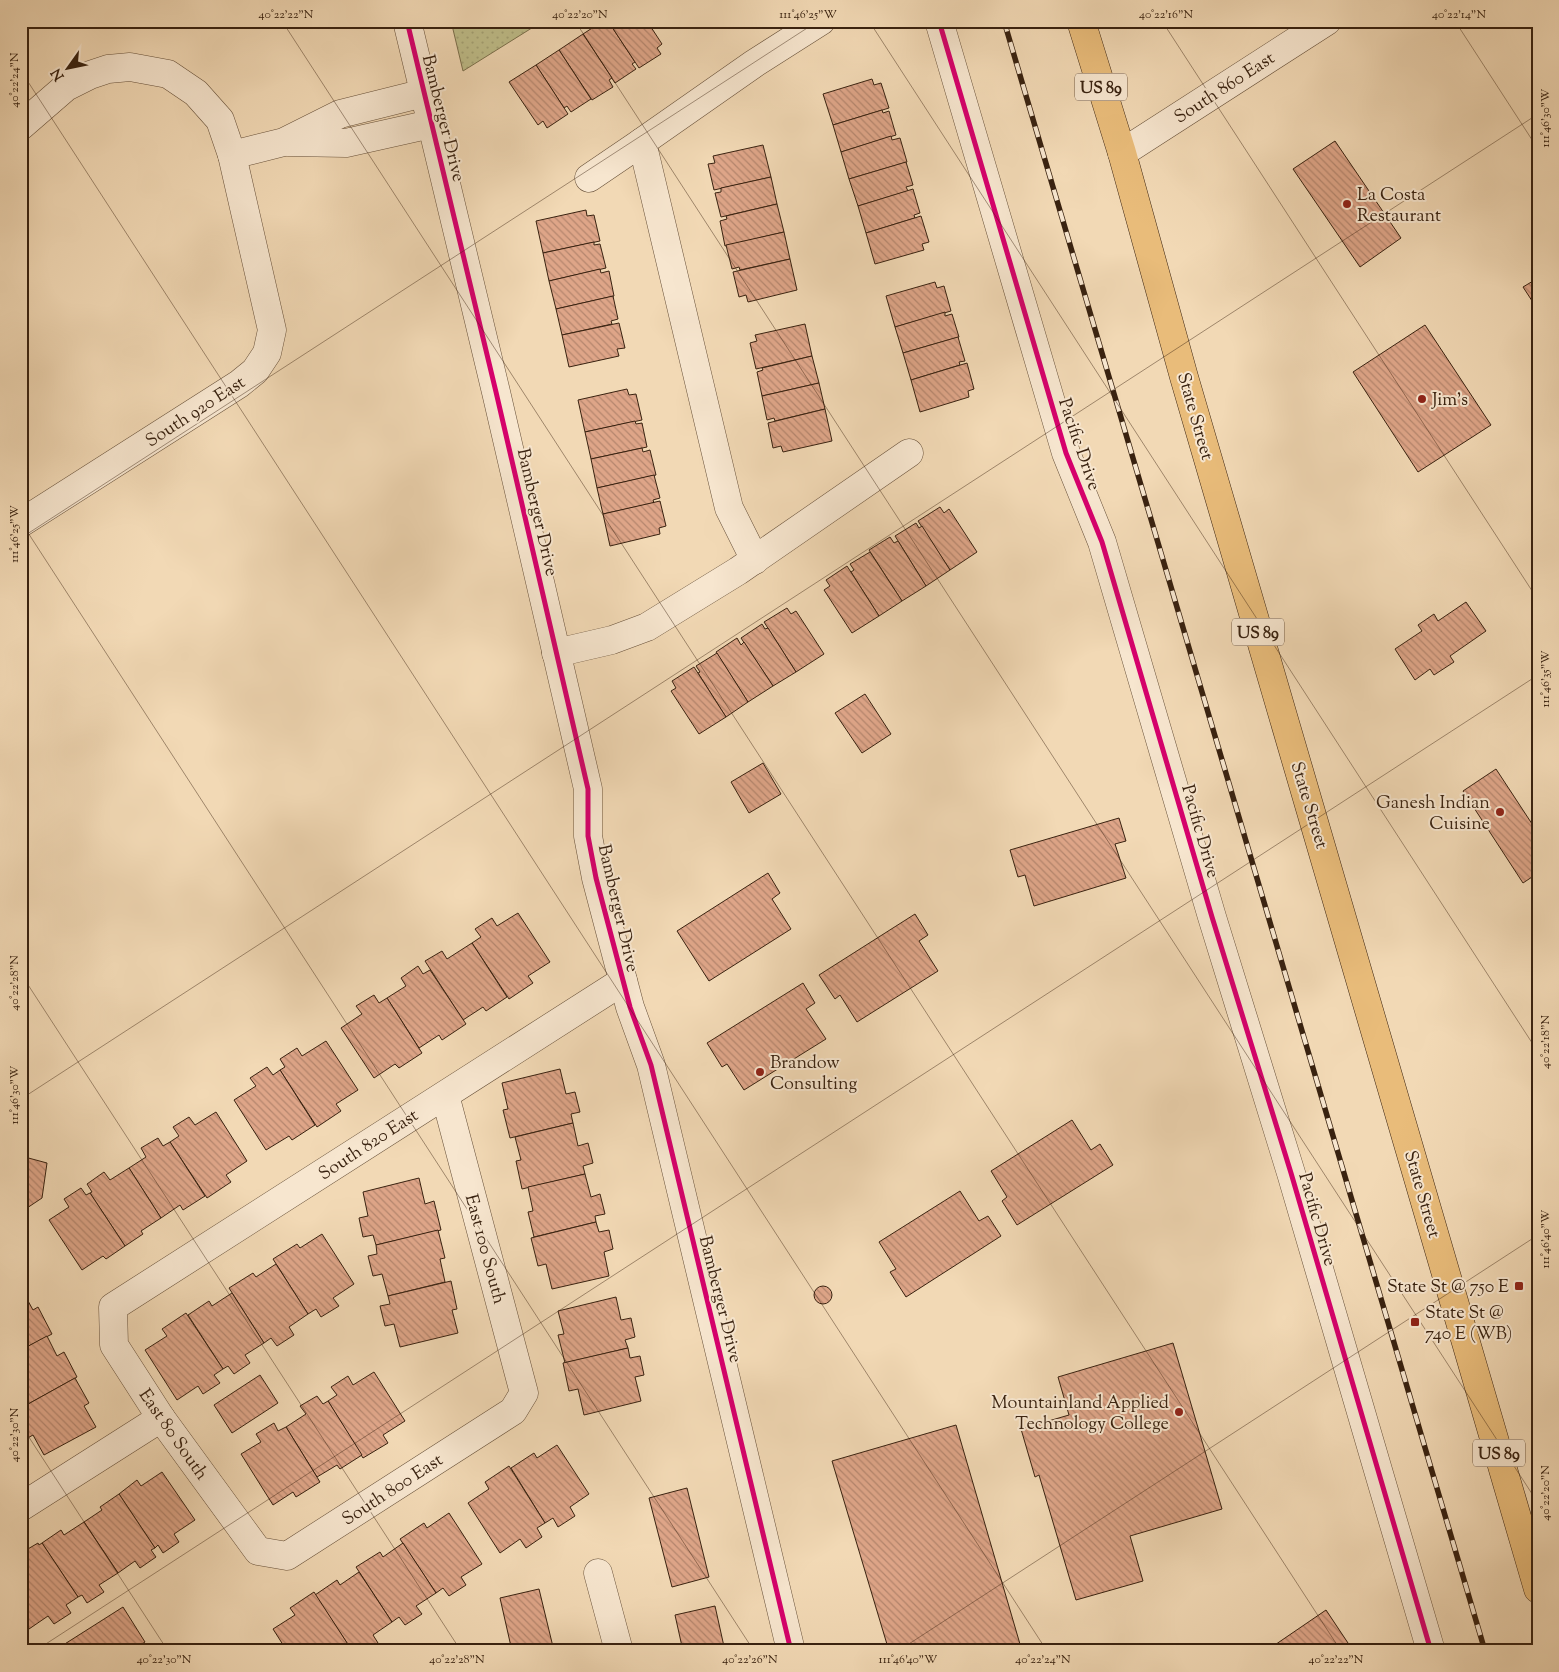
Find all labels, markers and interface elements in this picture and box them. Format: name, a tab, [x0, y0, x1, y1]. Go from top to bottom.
text: 40°22'22"N	[259, 6, 314, 24]
text: 40°22'20"N	[552, 6, 608, 24]
text: 111°46'25"W	[779, 6, 838, 24]
text: 40°22'16"N	[1139, 6, 1193, 24]
text: 40°22'14"N	[1432, 6, 1486, 24]
north arrow	[42, 42, 92, 92]
street label: South 860 East	[1170, 46, 1280, 131]
text: 40°22'24"N	[6, 52, 24, 108]
street label: Bamberger Drive	[414, 52, 470, 185]
text: N	[47, 64, 70, 84]
road number: US 89	[1075, 74, 1127, 100]
text: 111°46'30"W	[1537, 88, 1555, 147]
place label: La Costa Restaurant	[1357, 183, 1441, 230]
marker: La Costa Restaurant	[1341, 198, 1353, 210]
street label: State Street	[1169, 370, 1219, 463]
street label: South 920 East	[141, 371, 251, 455]
place label: Jim's	[1431, 388, 1468, 414]
marker: Jim's	[1416, 393, 1428, 405]
street label: Pacific Drive	[1050, 395, 1106, 494]
street label: Bamberger Drive	[509, 446, 563, 579]
text: 111°46'25"W	[6, 504, 24, 563]
road number: US 89	[1232, 618, 1284, 646]
text: 111°46'35"W	[1537, 650, 1555, 708]
street label: State Street	[1283, 759, 1334, 852]
street label: Pacific Drive	[1173, 782, 1225, 881]
place label: Ganesh Indian Cuisine	[1376, 791, 1490, 838]
marker: Ganesh Indian Cuisine	[1494, 806, 1506, 818]
street label: Bamberger Drive	[590, 842, 644, 975]
text: 40°22'28"N	[6, 955, 24, 1011]
text: 40°22'18"N	[1537, 1015, 1555, 1069]
place label: Brandow Consulting	[770, 1051, 857, 1098]
text: 111°46'30"W	[6, 1065, 24, 1124]
marker: Brandow Consulting	[754, 1066, 766, 1078]
street label: South 820 East	[314, 1104, 424, 1188]
street label: State Street	[1396, 1148, 1446, 1241]
street label: Pacific Drive	[1290, 1170, 1342, 1269]
street label: East 100 South	[457, 1192, 511, 1308]
text: 111°46'40"W	[1537, 1209, 1555, 1268]
street label: Bamberger Drive	[691, 1233, 747, 1366]
place label: State St @ 750 E	[1387, 1275, 1509, 1301]
marker: State St @ 750 E	[1513, 1280, 1525, 1292]
place label: State St @ 740 E (WB)	[1425, 1301, 1512, 1348]
marker: State St @ 740 E (WB)	[1409, 1316, 1421, 1328]
street label: East 80 South	[131, 1384, 214, 1486]
place label: Mountainland Applied Technology College	[991, 1391, 1169, 1438]
marker: Mountainland Applied Technology College	[1173, 1406, 1185, 1418]
text: 40°22'30"N	[6, 1407, 24, 1462]
road number: US 89	[1473, 1440, 1525, 1466]
street label: South 800 East	[337, 1448, 449, 1533]
text: 40°22'20"N	[1537, 1465, 1555, 1521]
text: 40°22'30"N	[137, 1651, 192, 1669]
text: 40°22'28"N	[429, 1651, 485, 1669]
text: 40°22'26"N	[722, 1651, 778, 1669]
text: 111°46'40"W	[879, 1651, 938, 1669]
text: 40°22'24"N	[1015, 1651, 1071, 1669]
text: 40°22'22"N	[1309, 1651, 1364, 1669]

